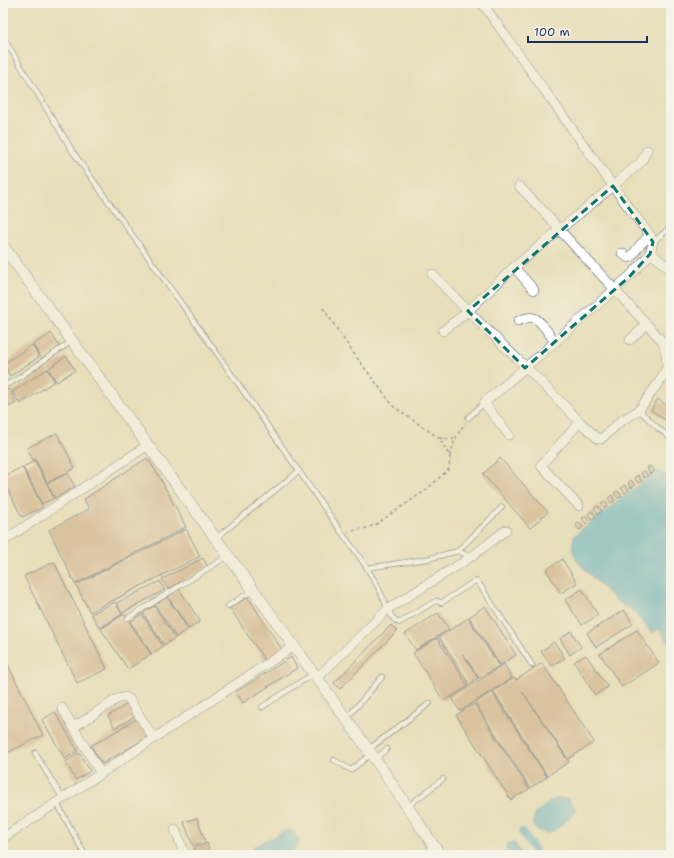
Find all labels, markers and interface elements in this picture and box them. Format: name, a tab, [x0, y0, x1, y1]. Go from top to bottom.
scale bar	[528, 18, 647, 44]
text: 100 m	[534, 24, 570, 40]

